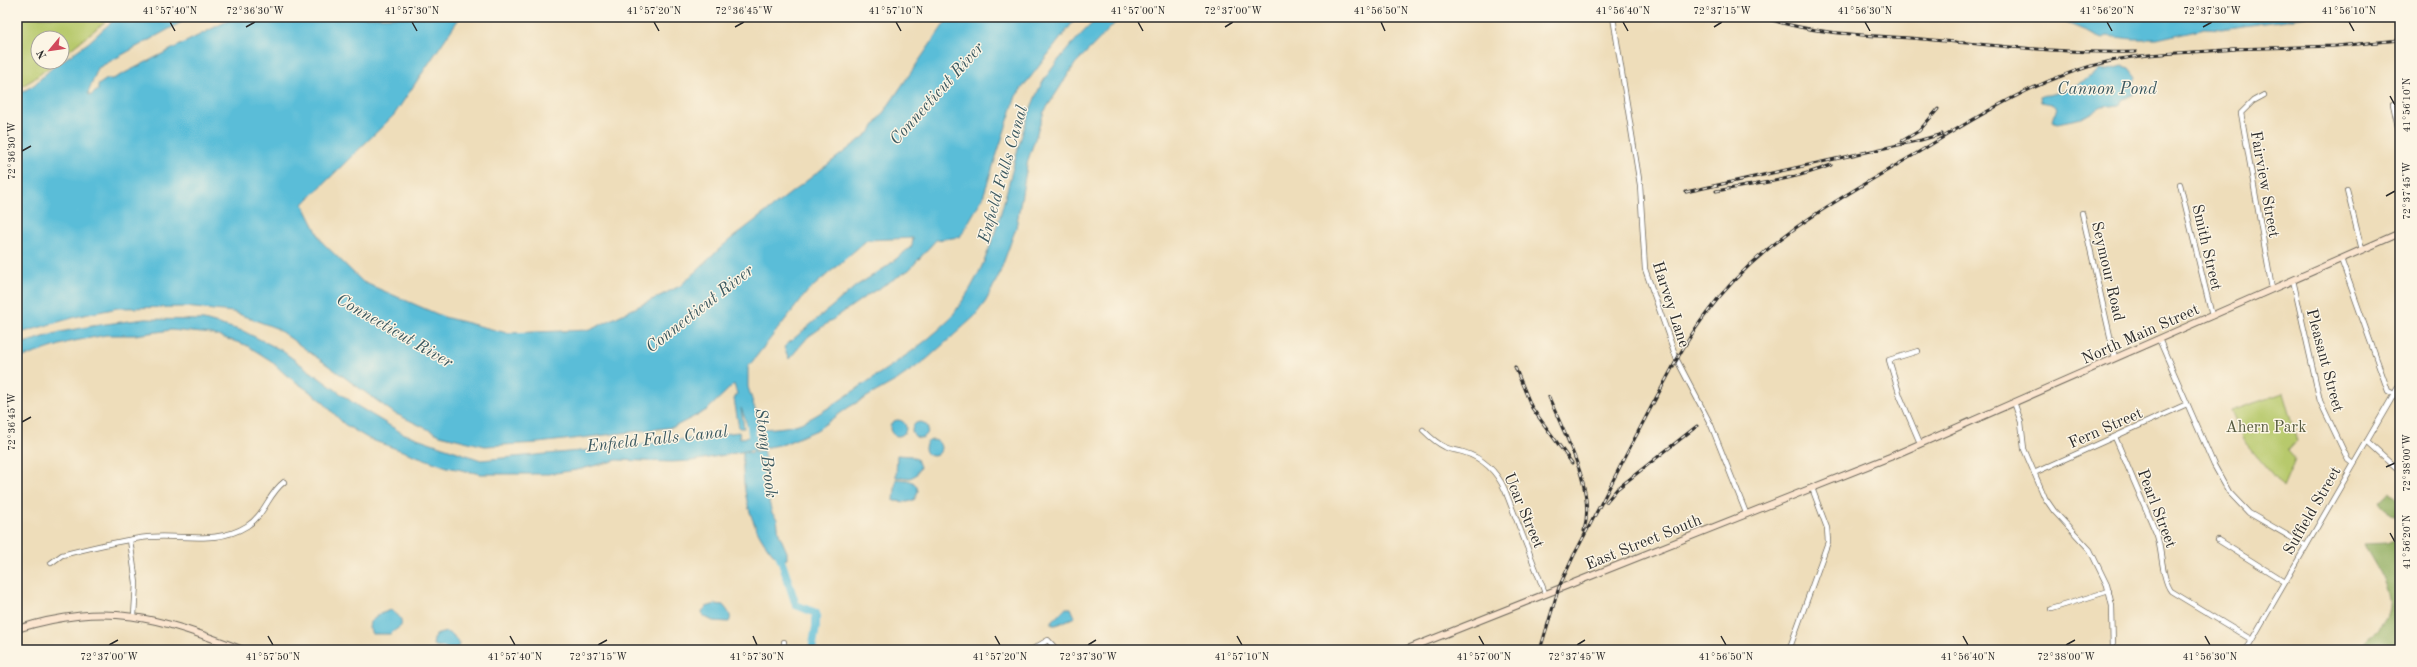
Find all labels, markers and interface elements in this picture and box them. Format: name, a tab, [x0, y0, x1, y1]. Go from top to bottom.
text: 41°57'40"N	[143, 6, 198, 16]
text: 72°36'30"W	[226, 6, 284, 16]
text: 41°57'30"N	[385, 6, 440, 16]
text: 41°57'20"N	[627, 6, 682, 16]
text: 72°36'45"W	[715, 6, 773, 16]
text: 41°57'10"N	[869, 6, 924, 16]
text: 41°57'00"N	[1111, 6, 1166, 16]
text: 72°37'00"W	[1204, 6, 1262, 16]
text: 41°56'50"N	[1354, 6, 1409, 16]
text: 41°56'40"N	[1596, 6, 1651, 16]
text: 72°37'15"W	[1693, 6, 1751, 16]
text: 41°56'30"N	[1838, 6, 1893, 16]
text: 41°56'20"N	[2080, 6, 2135, 16]
text: 72°37'30"W	[2183, 6, 2241, 16]
text: 41°56'10"N	[2322, 6, 2377, 16]
north arrow	[30, 30, 70, 70]
water label: Connecticut River	[887, 39, 988, 148]
text: N	[35, 47, 49, 60]
text: 41°56'10"N	[2402, 77, 2412, 132]
water label: Cannon Pond	[2057, 81, 2158, 98]
water label: Enfield Falls Canal	[975, 104, 1031, 246]
text: 72°36'30"W	[7, 122, 17, 180]
street label: Fairview Street	[2247, 130, 2281, 239]
text: 72°37'45"W	[2402, 162, 2412, 220]
street label: Smith Street	[2188, 203, 2224, 293]
street label: Seymour Road	[2088, 220, 2126, 323]
street label: Harvey Lane	[1649, 259, 1692, 350]
water label: Connecticut River	[643, 262, 757, 356]
water label: Connecticut River	[333, 291, 456, 372]
street label: North Main Street	[2080, 302, 2202, 368]
street label: Pleasant Street	[2303, 307, 2346, 414]
text: 72°36'45"W	[7, 393, 17, 451]
street label: Fern Street	[2066, 405, 2146, 452]
water label: Stony Brook	[752, 407, 779, 499]
park label: Ahern Park	[2226, 420, 2306, 436]
water label: Enfield Falls Canal	[585, 424, 729, 455]
text: 72°38'00"W	[2402, 434, 2412, 492]
street label: Suffield Street	[2281, 464, 2345, 558]
street label: Pearl Street	[2134, 467, 2179, 551]
street label: Ucar Street	[1500, 471, 1546, 551]
street label: East Street South	[1583, 512, 1704, 573]
text: 41°56'20"N	[2402, 514, 2412, 569]
text: 72°37'00"W	[80, 652, 138, 662]
text: 41°57'50"N	[246, 652, 301, 662]
text: 41°57'40"N	[488, 652, 543, 662]
text: 72°37'15"W	[569, 652, 627, 662]
text: 41°57'30"N	[730, 652, 785, 662]
text: 41°57'20"N	[973, 652, 1028, 662]
text: 72°37'30"W	[1059, 652, 1117, 662]
text: 41°57'10"N	[1215, 652, 1270, 662]
text: 41°57'00"N	[1457, 652, 1512, 662]
text: 72°37'45"W	[1548, 652, 1606, 662]
text: 41°56'50"N	[1699, 652, 1754, 662]
text: 41°56'40"N	[1941, 652, 1996, 662]
text: 72°38'00"W	[2037, 652, 2095, 662]
text: 41°56'30"N	[2183, 652, 2238, 662]

